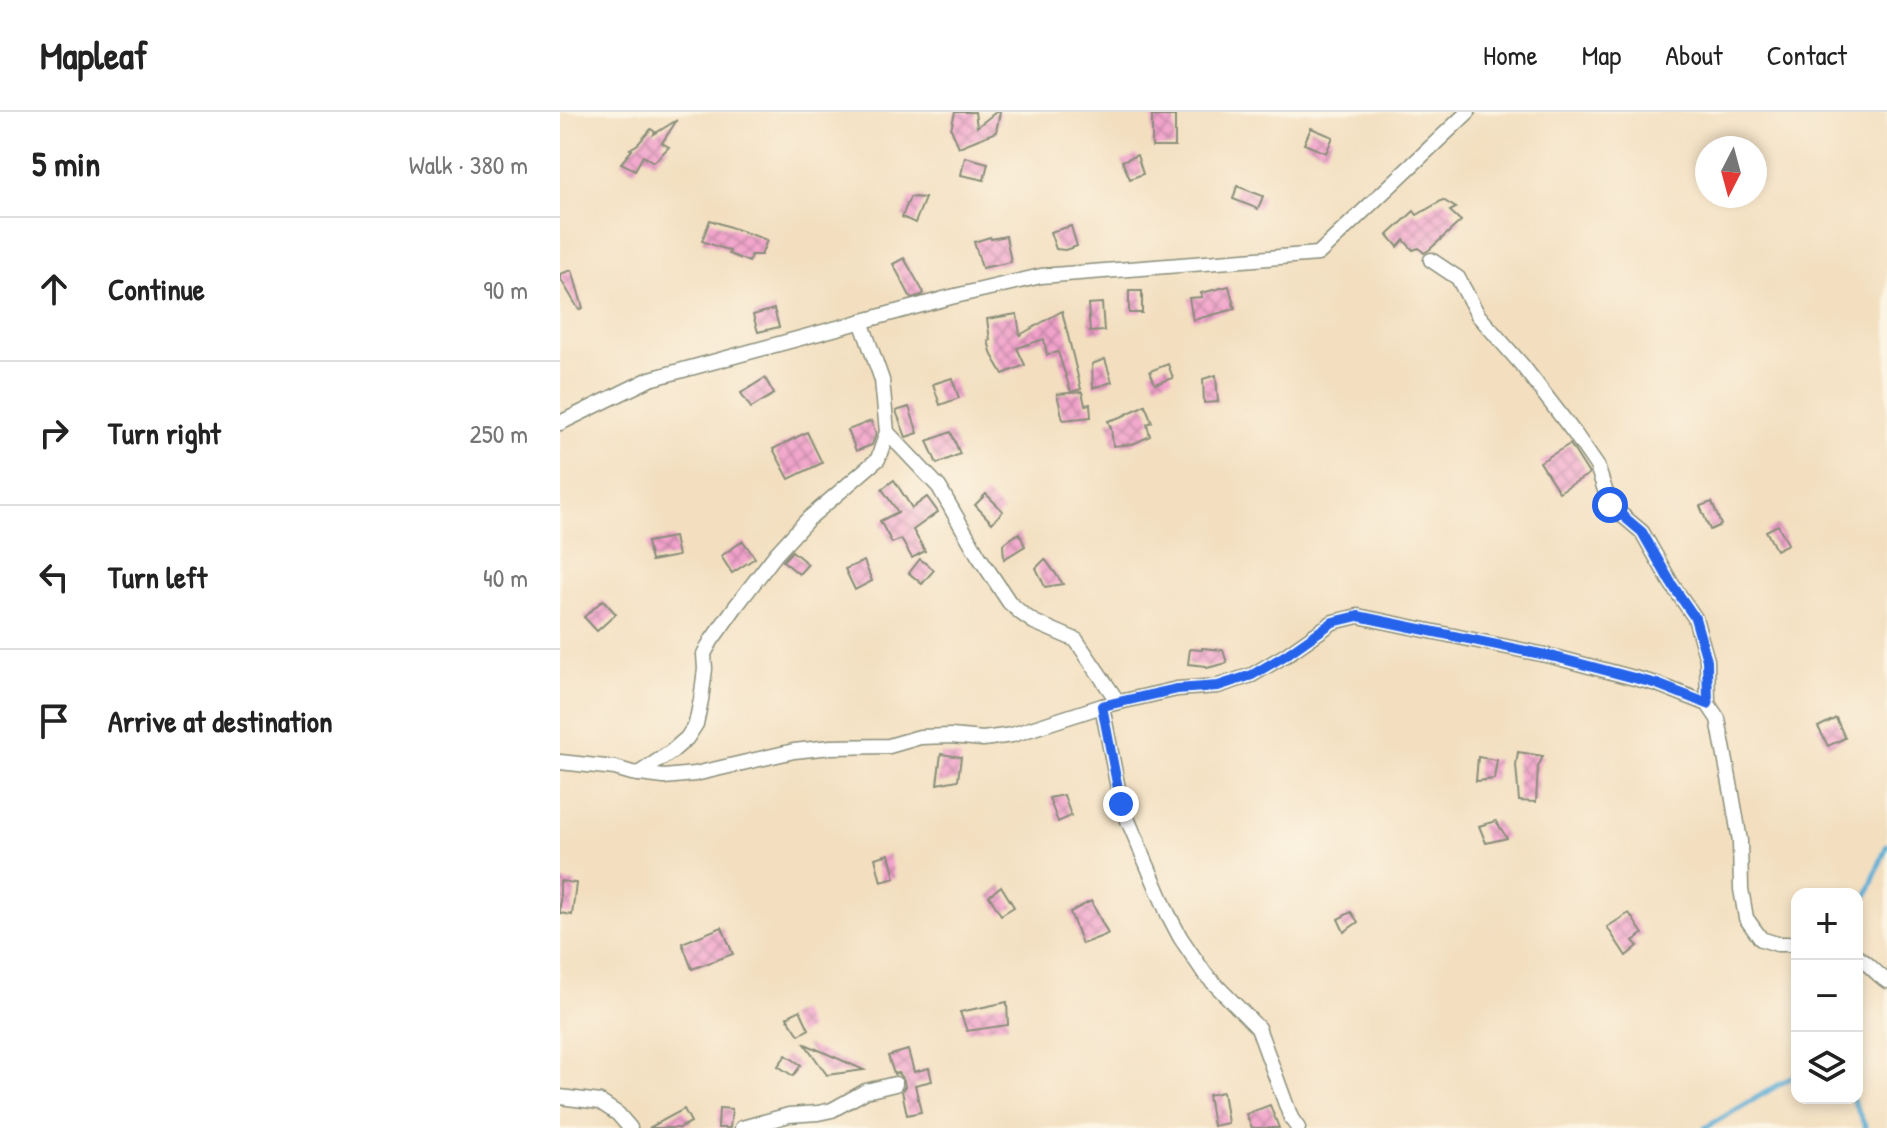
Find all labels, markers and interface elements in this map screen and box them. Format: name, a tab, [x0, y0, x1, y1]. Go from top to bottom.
text: Mapleaf	[40, 29, 148, 81]
text: Home	[1483, 36, 1538, 74]
text: Map	[1582, 36, 1621, 74]
text: About	[1665, 36, 1723, 74]
text: Contact	[1767, 36, 1847, 74]
north arrow	[1695, 136, 1767, 208]
text: 5 min	[32, 141, 100, 187]
text: Walk · 380 m	[409, 147, 528, 182]
icon: ahead	[32, 267, 76, 311]
text: Continue	[108, 269, 205, 309]
text: 90 m	[483, 272, 528, 307]
icon: right	[32, 411, 76, 455]
text: Turn right	[108, 413, 221, 453]
text: 250 m	[470, 416, 528, 451]
route start	[1592, 487, 1628, 523]
icon: left	[32, 555, 76, 599]
text: Turn left	[108, 557, 207, 597]
text: 40 m	[483, 560, 528, 595]
icon: arrive	[32, 699, 76, 743]
text: Arrive at destination	[108, 701, 333, 741]
route end	[1103, 786, 1139, 822]
map controls	[1791, 888, 1863, 1104]
button: +	[1791, 888, 1863, 960]
button: −	[1791, 960, 1863, 1032]
button: layers	[1791, 1032, 1863, 1104]

